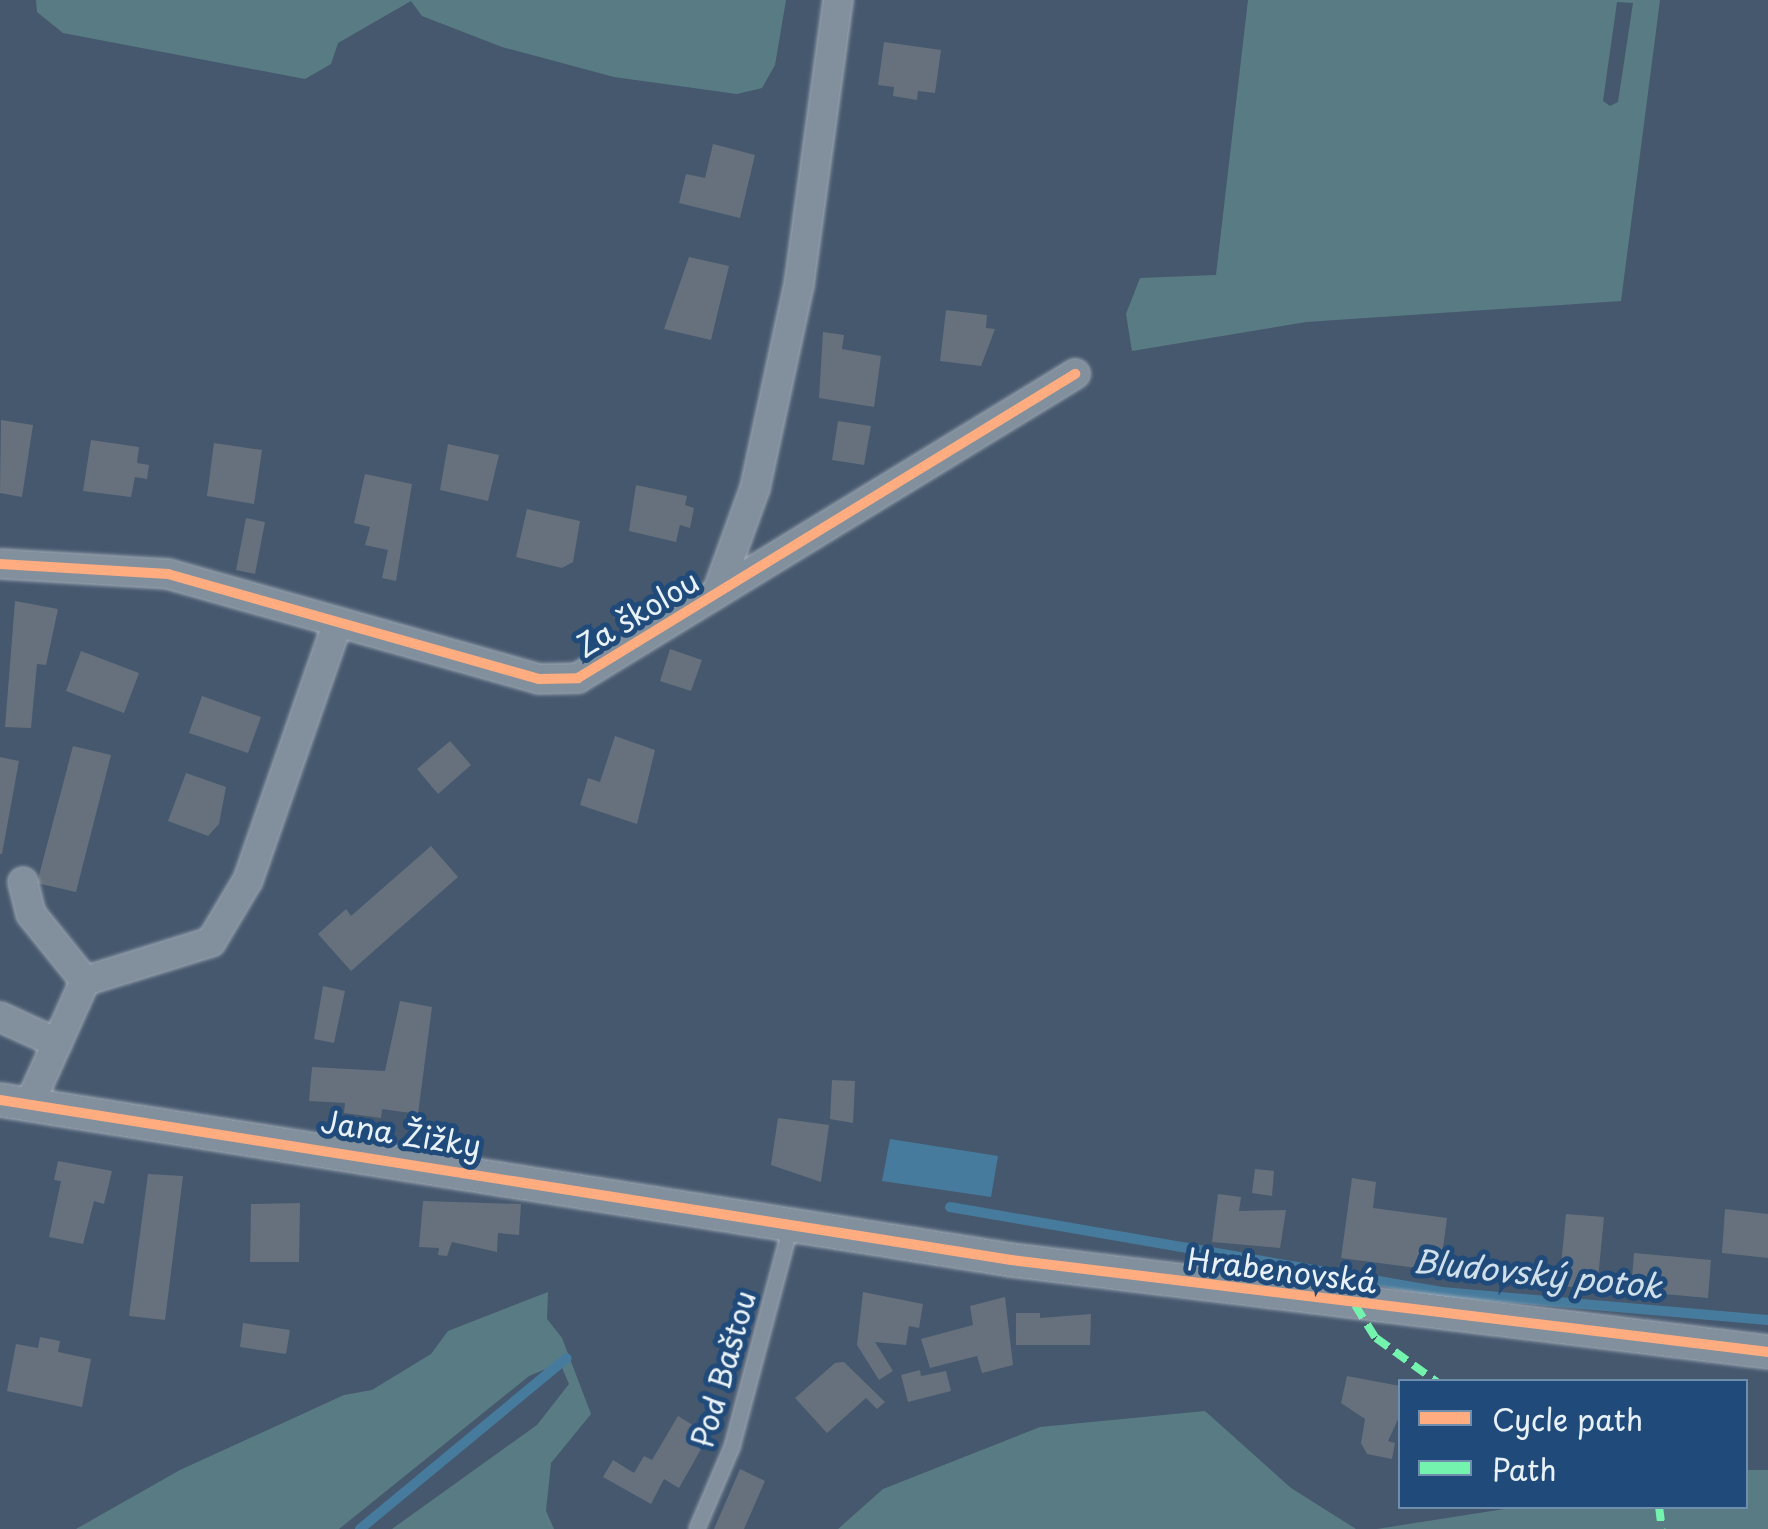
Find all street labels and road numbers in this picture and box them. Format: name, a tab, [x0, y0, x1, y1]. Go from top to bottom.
street label: Za školou	[569, 562, 705, 664]
street label: Jana Žižky	[319, 1103, 483, 1163]
street label: Hrabenovská	[1185, 1240, 1379, 1300]
street label: Pod Baštou	[684, 1287, 762, 1451]

